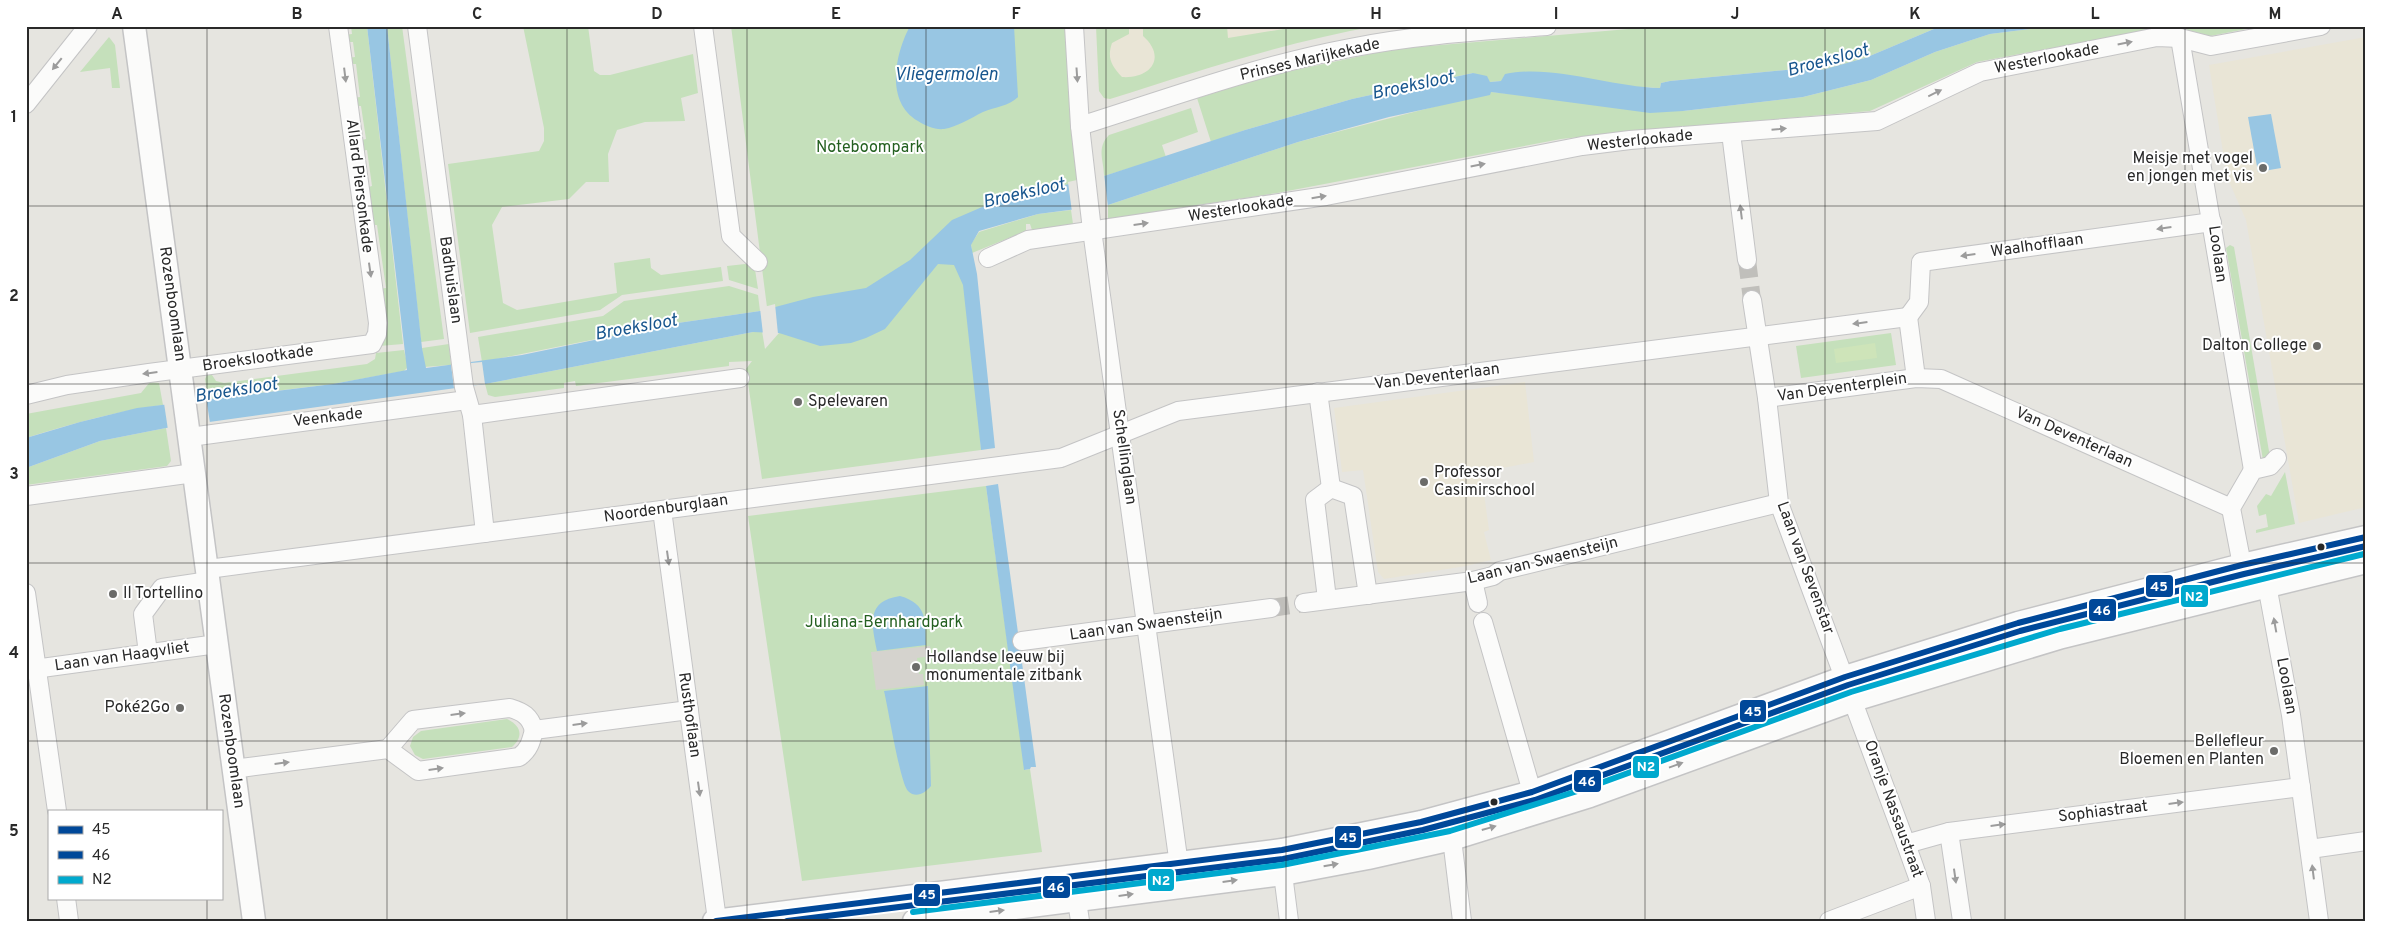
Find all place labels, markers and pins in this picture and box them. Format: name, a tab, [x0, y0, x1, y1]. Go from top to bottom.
place label: Meisje met vogel en jongen met vis	[2127, 149, 2253, 187]
marker: Meisje met vogel en jongen met vis	[2257, 162, 2269, 174]
place label: Dalton College	[2202, 336, 2307, 356]
marker: Dalton College	[2311, 340, 2323, 352]
place label: Spelevaren	[808, 392, 888, 412]
marker: Spelevaren	[792, 396, 804, 408]
place label: Professor Casimirschool	[1434, 463, 1535, 501]
marker: Professor Casimirschool	[1418, 476, 1430, 488]
unlabelled marker	[2316, 542, 2326, 552]
place label: Il Tortellino	[123, 584, 203, 604]
marker: Il Tortellino	[107, 588, 119, 600]
place label: Hollandse leeuw bij monumentale zitbank	[926, 648, 1082, 686]
marker: Hollandse leeuw bij monumentale zitbank	[910, 661, 922, 673]
place label: Poké2Go	[105, 698, 170, 718]
marker: Poké2Go	[174, 702, 186, 714]
place label: Bellefleur Bloemen en Planten	[2119, 732, 2264, 770]
marker: Bellefleur Bloemen en Planten	[2268, 745, 2280, 757]
unlabelled marker	[1489, 797, 1499, 807]

